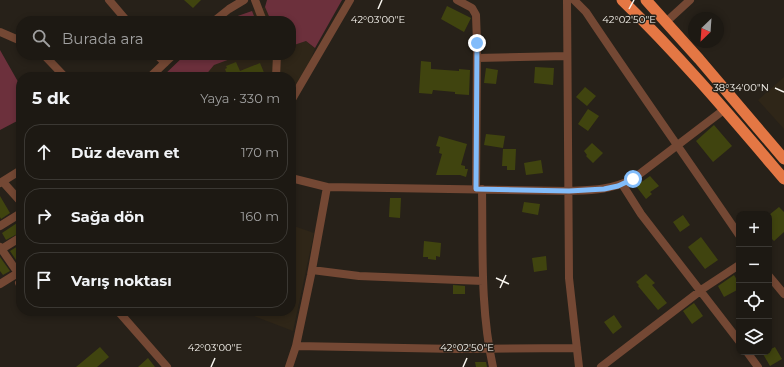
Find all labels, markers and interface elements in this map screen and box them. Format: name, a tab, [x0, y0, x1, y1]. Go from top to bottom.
north arrow	[688, 12, 724, 48]
text: 42°03'00"E	[351, 13, 405, 26]
text: 42°02'50"E	[602, 13, 656, 26]
search box	[16, 16, 296, 60]
icon: search	[30, 27, 52, 49]
text: Burada ara	[62, 29, 144, 48]
route end	[468, 34, 486, 52]
text: 38°34'00"N	[713, 81, 769, 94]
text: 5 dk	[32, 88, 70, 108]
text: Yaya · 330 m	[200, 90, 280, 106]
icon: ahead	[33, 141, 55, 163]
text: Düz devam et	[71, 143, 180, 162]
text: 170 m	[241, 144, 279, 160]
route start	[624, 170, 642, 188]
icon: right	[33, 205, 55, 227]
text: Sağa dön	[71, 207, 144, 226]
text: 160 m	[241, 208, 279, 224]
map controls	[736, 211, 772, 355]
button: +	[736, 211, 772, 247]
button: −	[736, 247, 772, 283]
icon: arrive	[33, 269, 55, 291]
text: Varış noktası	[71, 271, 172, 290]
button: locate	[736, 283, 772, 319]
button: layers	[736, 319, 772, 355]
text: 42°03'00"E	[188, 341, 242, 354]
text: 42°02'50"E	[440, 341, 494, 354]

